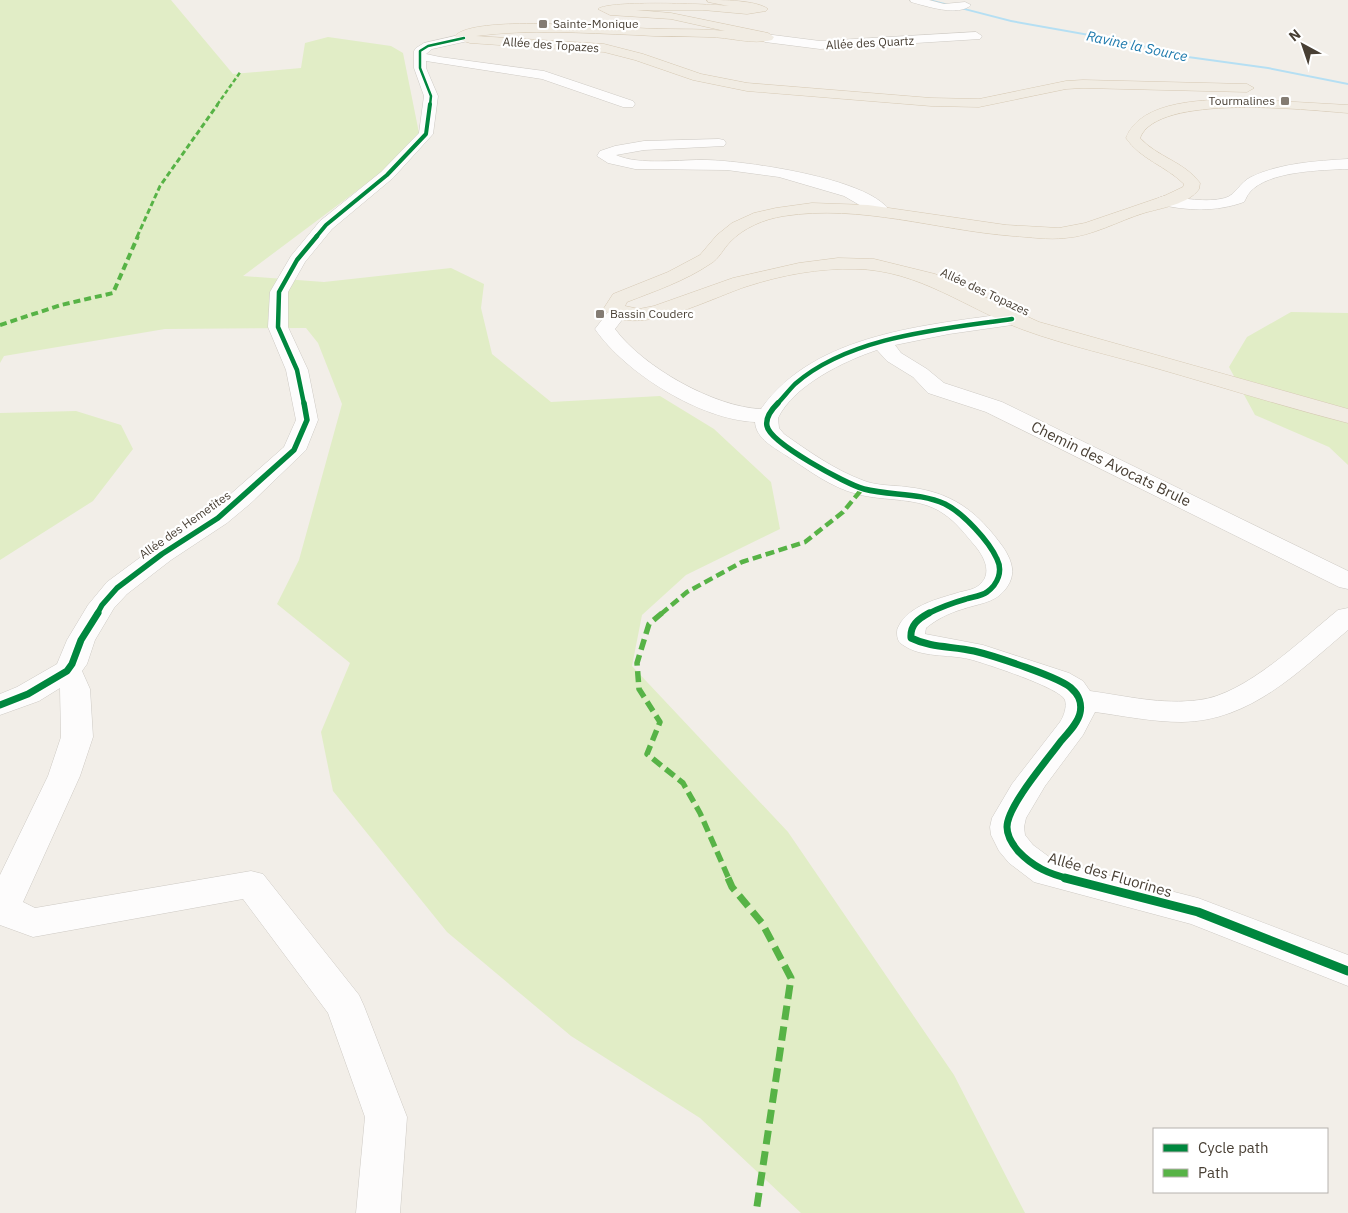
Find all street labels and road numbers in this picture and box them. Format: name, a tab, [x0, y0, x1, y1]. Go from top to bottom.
street label: Allée des Quartz	[825, 33, 915, 52]
street label: Allée des Topazes	[502, 34, 600, 55]
street label: Allée des Topazes	[938, 264, 1032, 319]
street label: Chemin des Avocats Brule	[1028, 417, 1194, 511]
street label: Allée des Hemetites	[136, 487, 234, 562]
street label: Allée des Fluorines	[1046, 848, 1174, 901]

